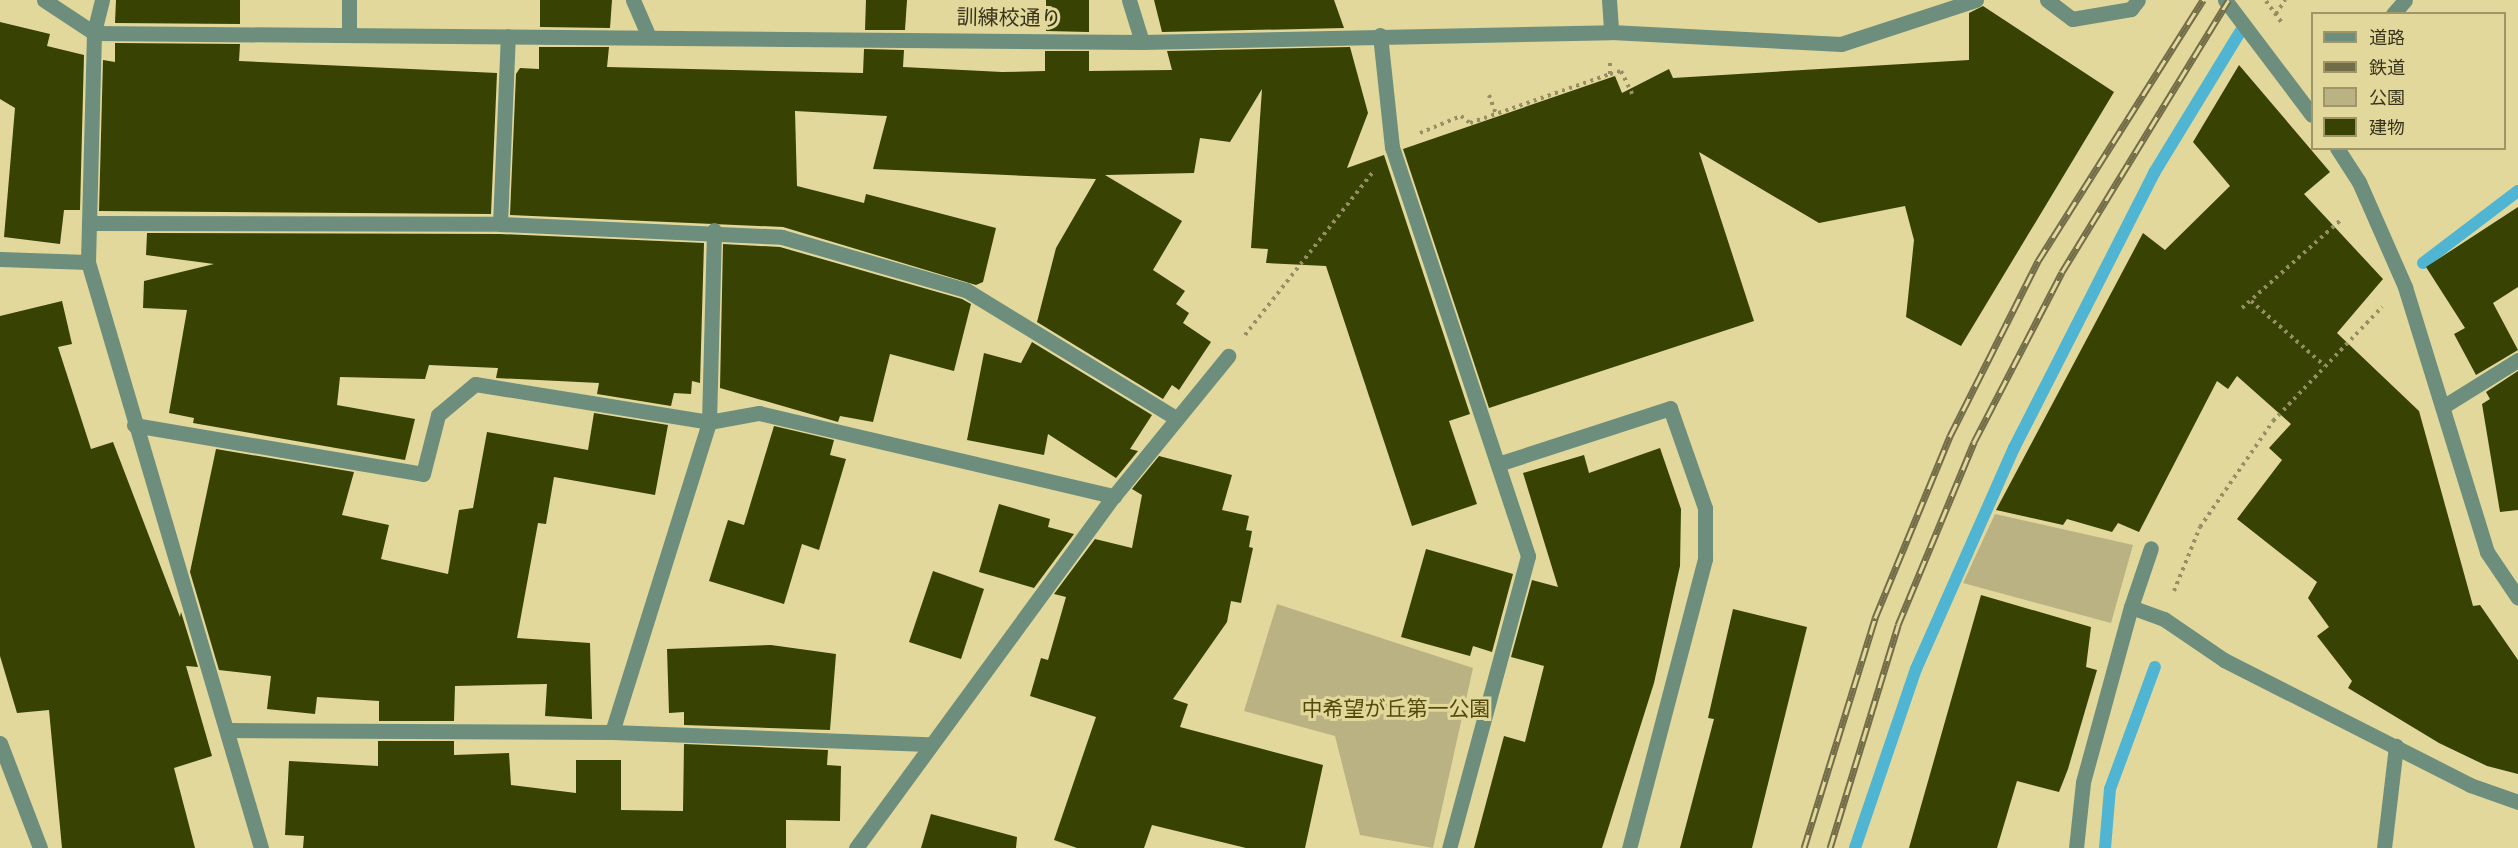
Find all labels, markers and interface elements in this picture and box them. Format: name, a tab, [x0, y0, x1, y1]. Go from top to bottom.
street label: 訓練校通り	[956, 6, 1062, 34]
legend	[2311, 12, 2506, 150]
text: 道路	[2369, 28, 2405, 51]
text: 鉄道	[2369, 58, 2405, 81]
text: 公園	[2369, 88, 2405, 111]
text: 建物	[2369, 118, 2405, 141]
park label: 中希望が丘第一公園	[1302, 698, 1490, 724]

